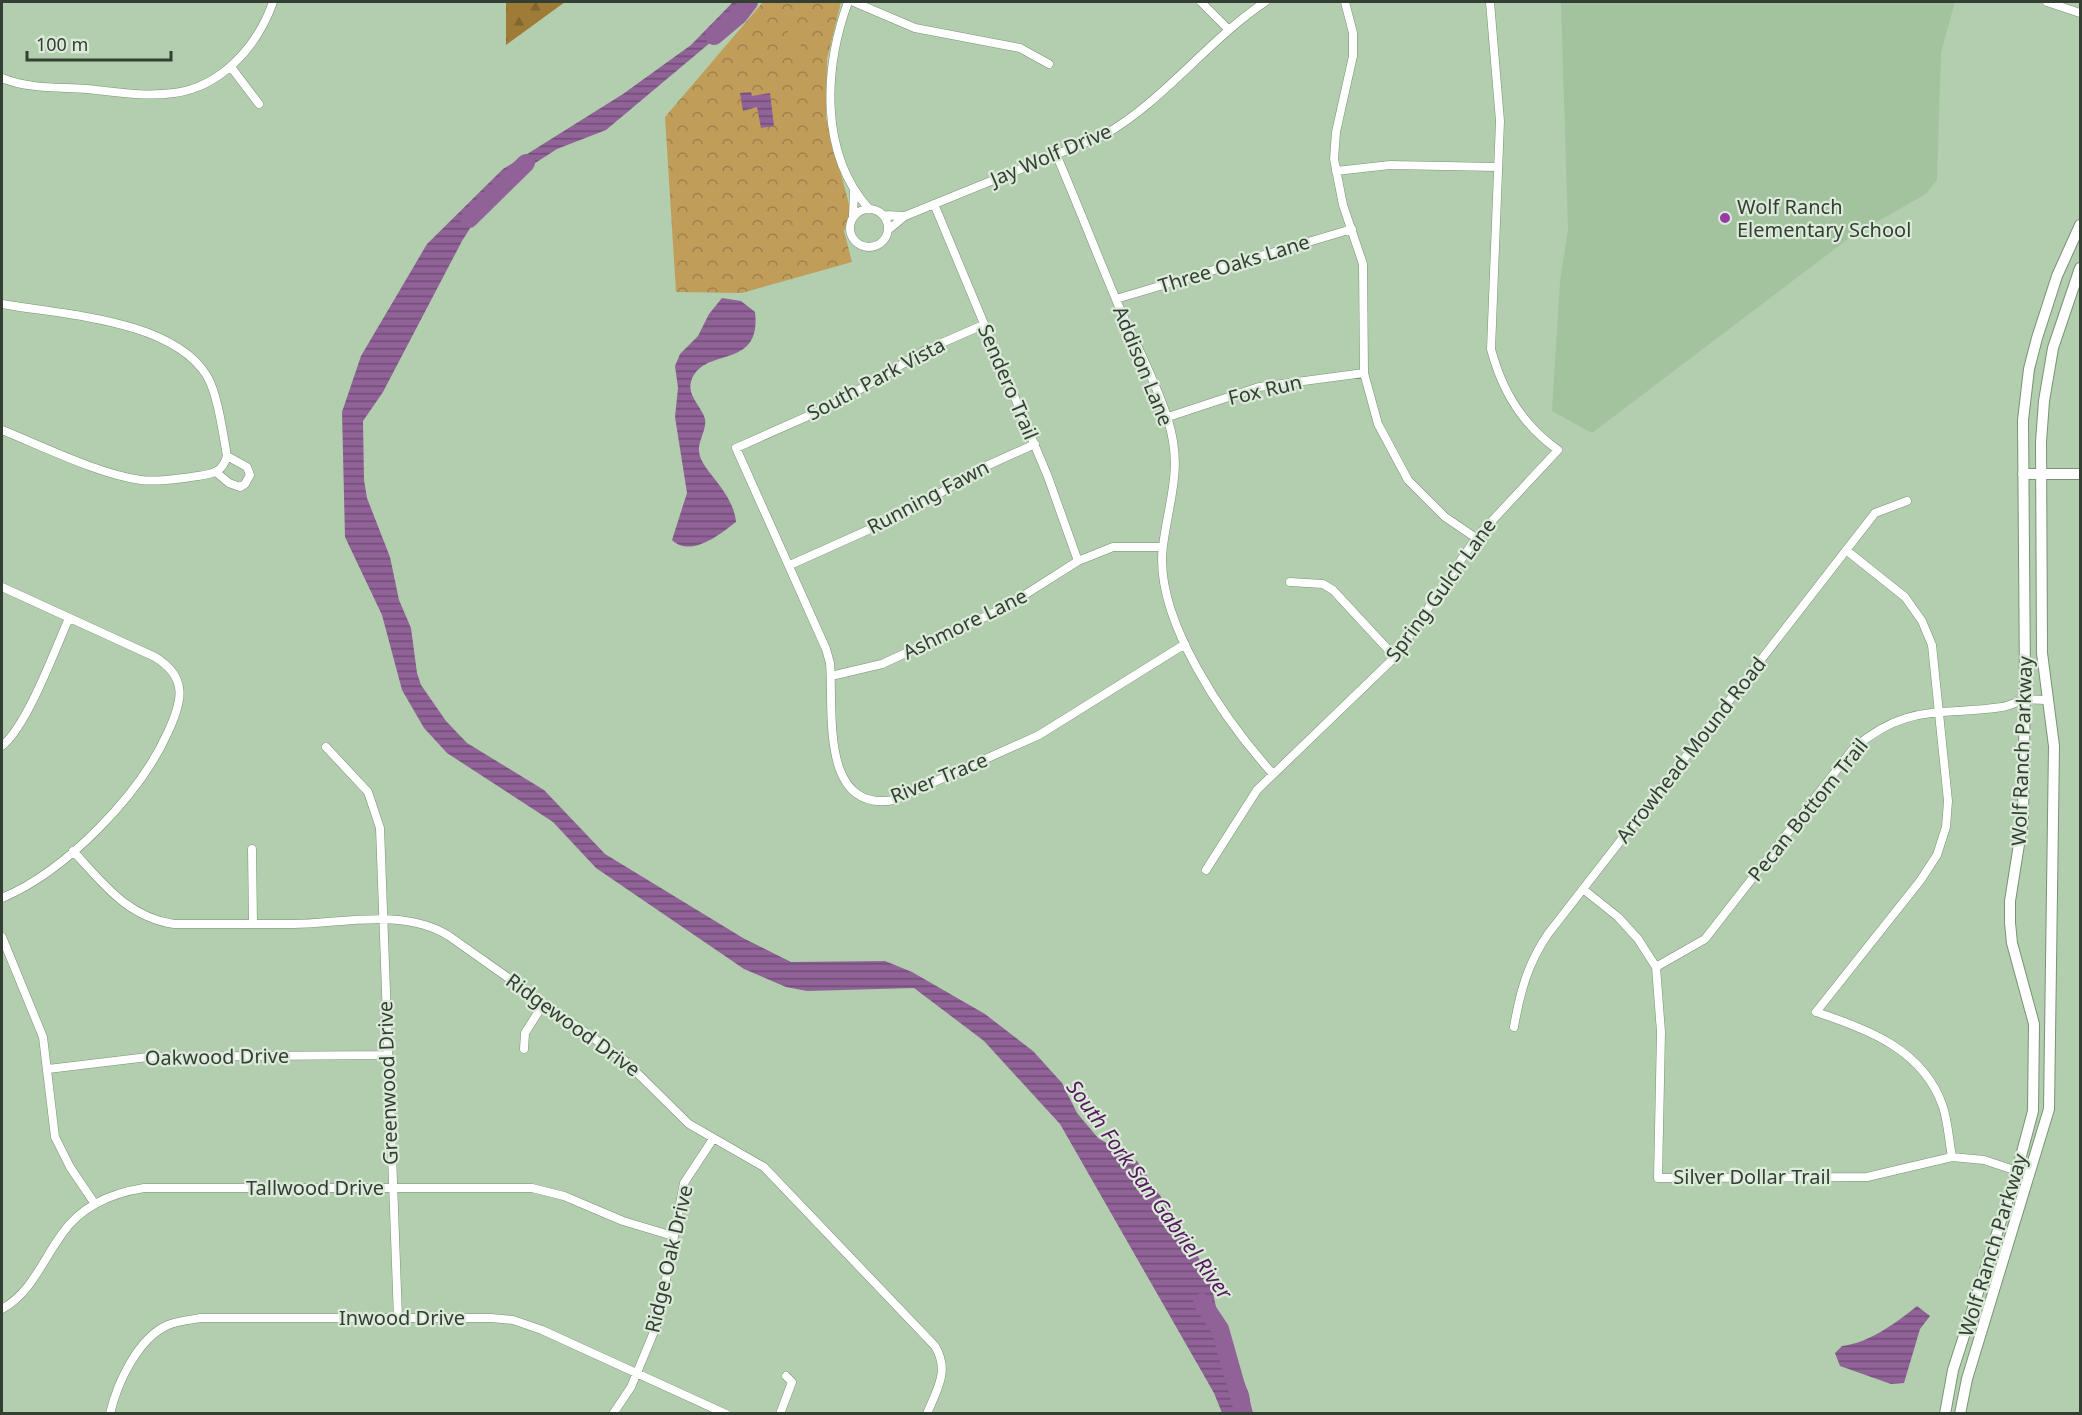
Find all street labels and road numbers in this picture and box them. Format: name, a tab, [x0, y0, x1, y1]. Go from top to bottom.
street label: Jay Wolf Drive	[984, 117, 1115, 193]
street label: Three Oaks Lane	[1155, 228, 1313, 299]
street label: Addison Lane	[1107, 302, 1180, 430]
street label: Sendero Trail	[972, 320, 1045, 444]
street label: South Park Vista	[802, 331, 950, 426]
street label: Fox Run	[1225, 368, 1304, 411]
street label: Running Fawn	[862, 453, 993, 540]
street label: Spring Gulch Lane	[1379, 513, 1502, 667]
street label: Ashmore Lane	[898, 582, 1031, 665]
street label: Arrowhead Mound Road	[1609, 651, 1772, 848]
street label: Wolf Ranch Parkway	[2005, 655, 2038, 846]
street label: Pecan Bottom Trail	[1741, 732, 1874, 887]
street label: River Trace	[886, 746, 991, 809]
street label: Ridgewood Drive	[501, 967, 646, 1083]
street label: Greenwood Drive	[371, 1000, 404, 1166]
street label: Oakwood Drive	[145, 1042, 289, 1071]
street label: Wolf Ranch Parkway	[1952, 1149, 2033, 1340]
street label: Silver Dollar Trail	[1673, 1163, 1831, 1190]
street label: Tallwood Drive	[246, 1174, 384, 1201]
street label: Ridge Oak Drive	[638, 1182, 699, 1335]
street label: Inwood Drive	[339, 1304, 465, 1331]

